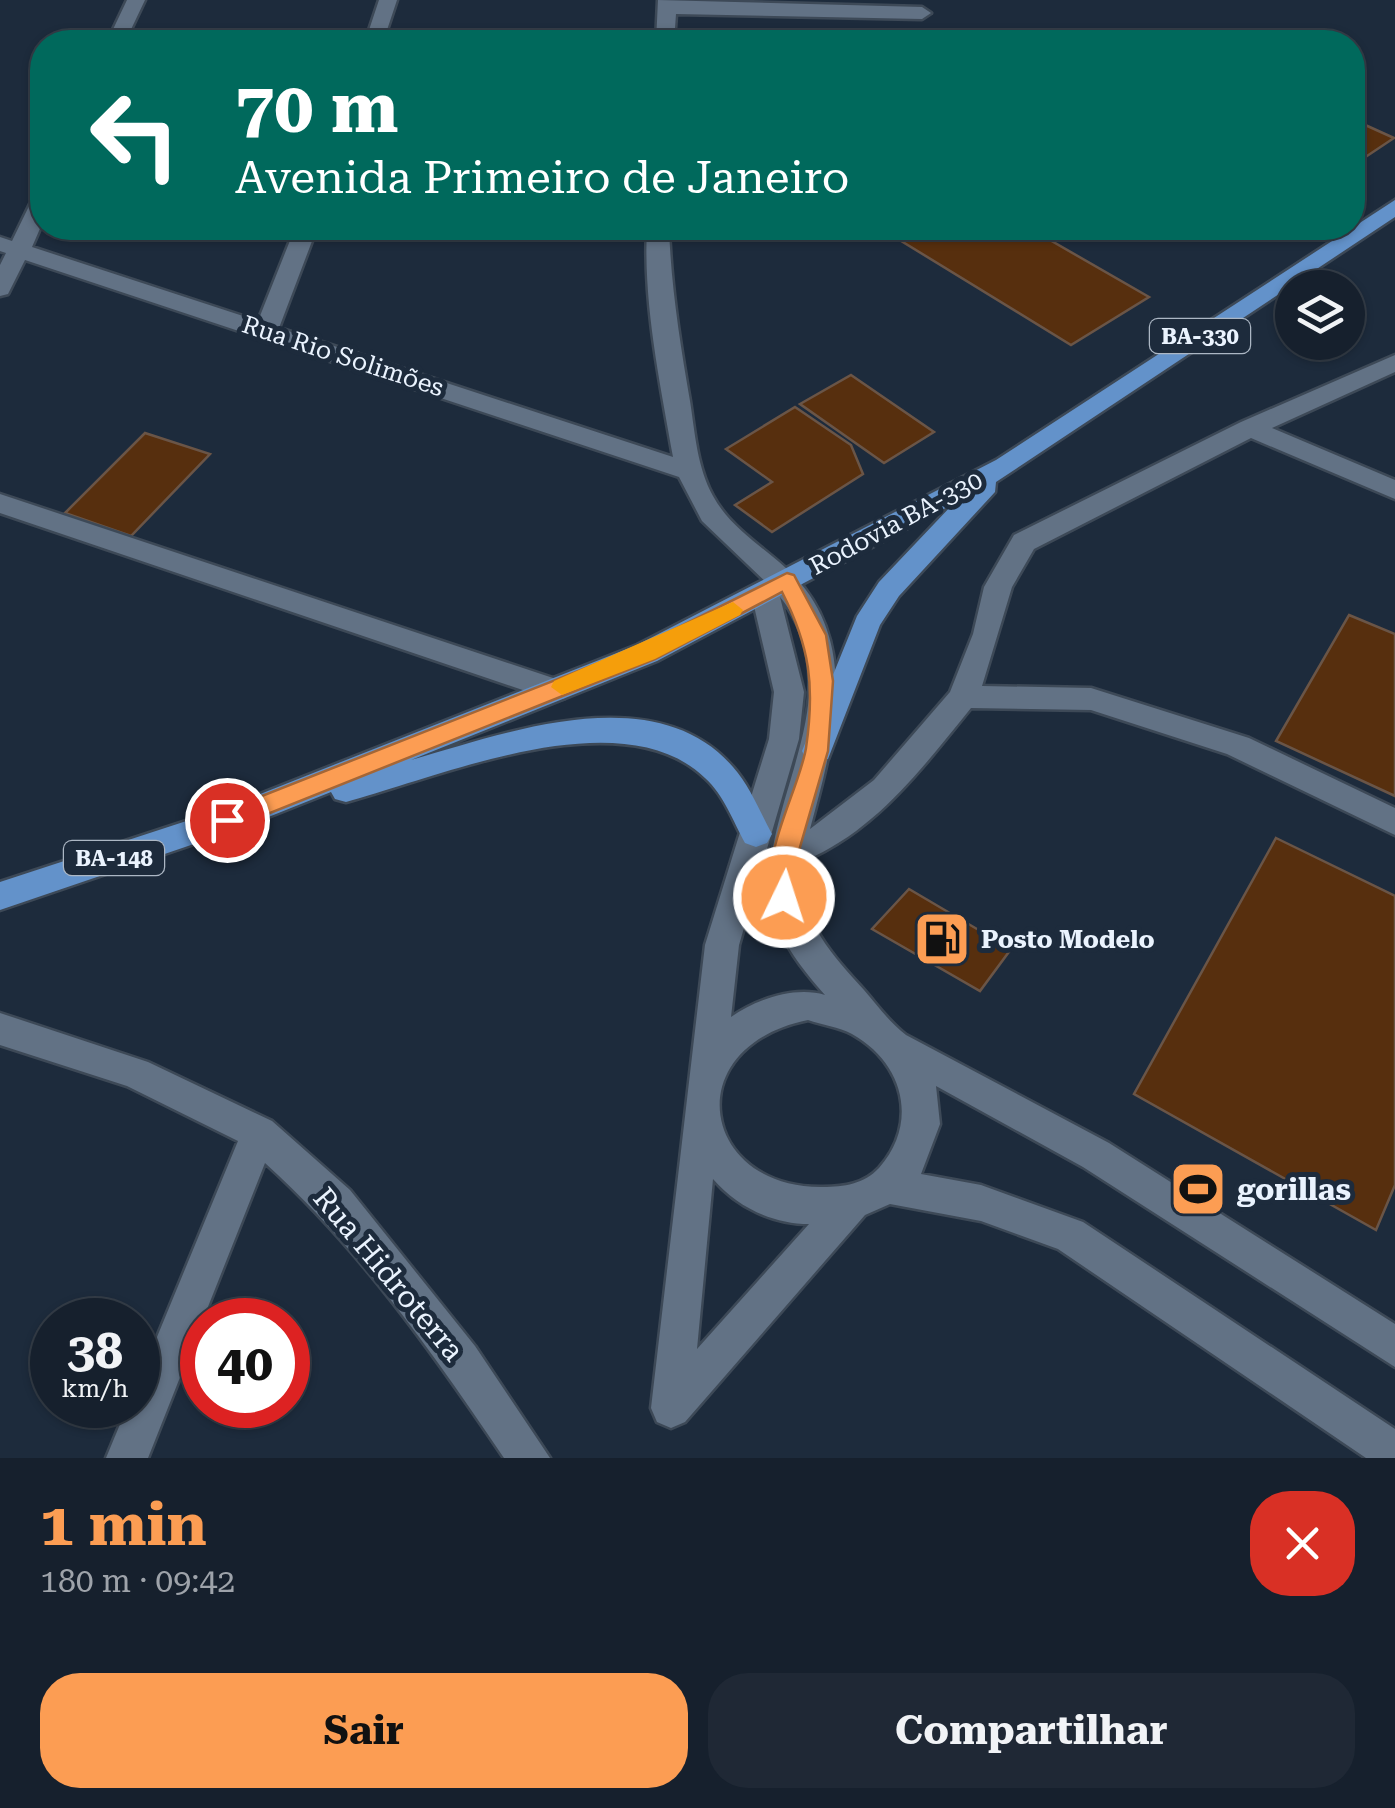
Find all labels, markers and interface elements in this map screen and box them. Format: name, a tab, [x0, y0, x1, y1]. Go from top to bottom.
text: 70 m	[235, 67, 399, 149]
icon: left	[70, 70, 200, 200]
text: Avenida Primeiro de Janeiro	[235, 151, 849, 204]
map controls	[1275, 270, 1365, 360]
button: layers	[1275, 270, 1365, 360]
street label: Rua Rio Solimões	[239, 310, 448, 402]
road number: BA-330	[1150, 319, 1250, 353]
street label: Rodovia BA-330	[805, 465, 987, 581]
pin	[185, 778, 270, 863]
icon: arrive	[200, 793, 255, 848]
road number: BA-148	[64, 841, 164, 875]
position arrow	[732, 845, 836, 949]
fuel station icon: Posto Modelo	[912, 909, 972, 969]
place label: Posto Modelo	[981, 925, 1155, 954]
sports icon: gorillas	[1168, 1159, 1228, 1219]
place label: gorillas	[1236, 1172, 1351, 1207]
street label: Rua Hidroterra	[306, 1180, 472, 1368]
speed limit sign: 40	[180, 1298, 310, 1428]
text: 38	[67, 1322, 123, 1380]
text: km/h	[62, 1374, 128, 1403]
text: 1 min	[40, 1489, 207, 1560]
button: close	[1250, 1491, 1355, 1596]
text: 180 m · 09:42	[40, 1562, 235, 1600]
button: Sair	[40, 1673, 688, 1788]
button: Compartilhar	[708, 1673, 1355, 1788]

